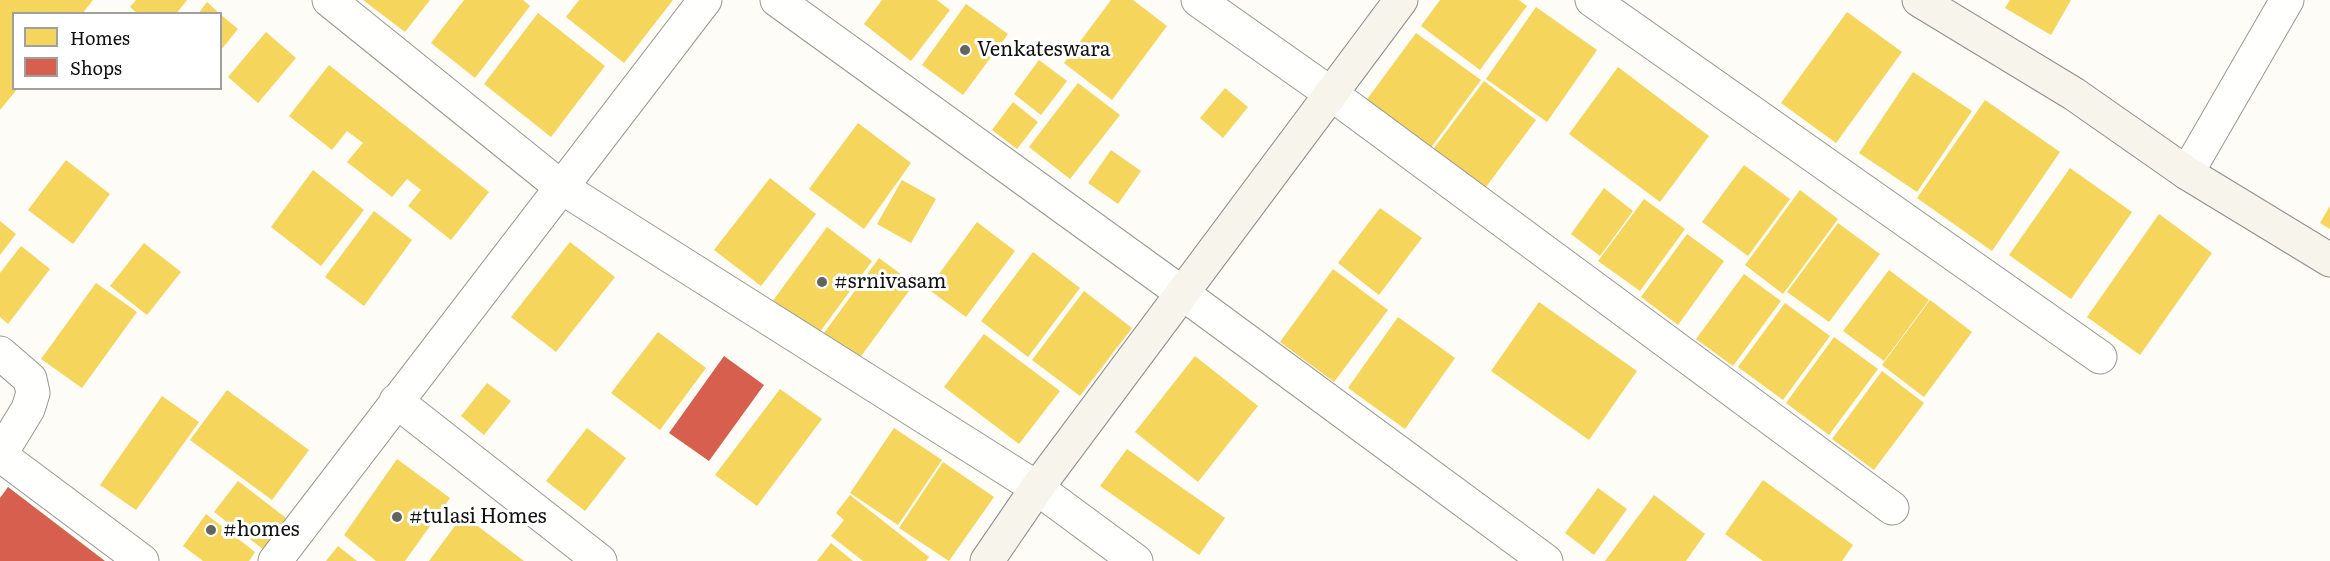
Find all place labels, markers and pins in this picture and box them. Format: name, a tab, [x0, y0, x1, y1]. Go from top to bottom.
place label: Venkateswara	[977, 38, 1110, 62]
marker: Venkateswara	[958, 43, 972, 57]
place label: #srnivasam	[834, 270, 946, 294]
marker: #srnivasam	[815, 275, 829, 289]
place label: #tulasi Homes	[409, 505, 547, 529]
marker: #tulasi Homes	[390, 510, 404, 524]
place label: #homes	[223, 518, 300, 542]
marker: #homes	[204, 523, 218, 537]

